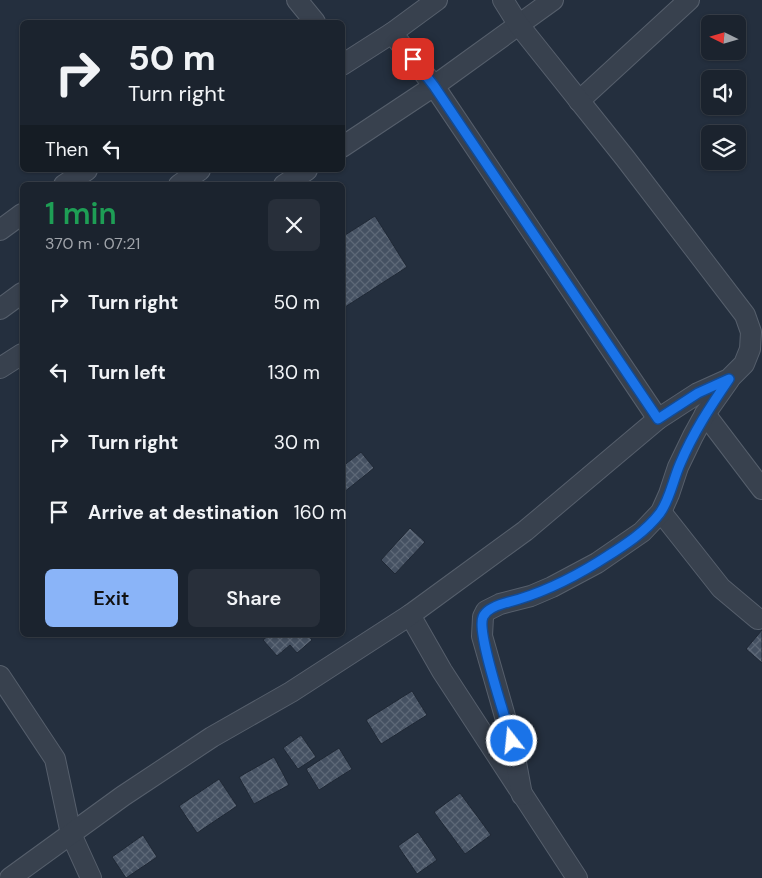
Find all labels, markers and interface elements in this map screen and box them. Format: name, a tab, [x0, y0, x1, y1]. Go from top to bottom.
north arrow	[701, 15, 746, 60]
map controls	[701, 15, 746, 170]
text: 50 m	[128, 35, 216, 81]
pin	[392, 38, 434, 80]
icon: right	[45, 40, 110, 105]
icon: arrive	[399, 45, 427, 73]
button: sound	[701, 70, 746, 115]
text: Turn right	[128, 79, 225, 108]
button: layers	[701, 125, 746, 170]
icon: left	[98, 135, 126, 163]
text: Then	[45, 137, 88, 162]
text: 1 min	[45, 194, 117, 233]
button: close	[268, 199, 320, 251]
text: 370 m · 07:21	[45, 233, 140, 254]
icon: right	[45, 288, 73, 316]
text: Turn right	[88, 290, 178, 315]
text: 50 m	[273, 290, 320, 315]
icon: left	[45, 358, 73, 386]
text: Turn left	[88, 360, 166, 385]
text: 130 m	[268, 360, 320, 385]
icon: right	[45, 428, 73, 456]
text: Turn right	[88, 430, 178, 455]
text: 30 m	[274, 430, 320, 455]
icon: arrive	[45, 498, 73, 526]
text: Arrive at destination	[88, 500, 279, 525]
text: 160 m	[294, 500, 347, 525]
button: Exit	[45, 569, 178, 627]
button: Share	[188, 569, 320, 627]
position arrow	[485, 714, 537, 766]

